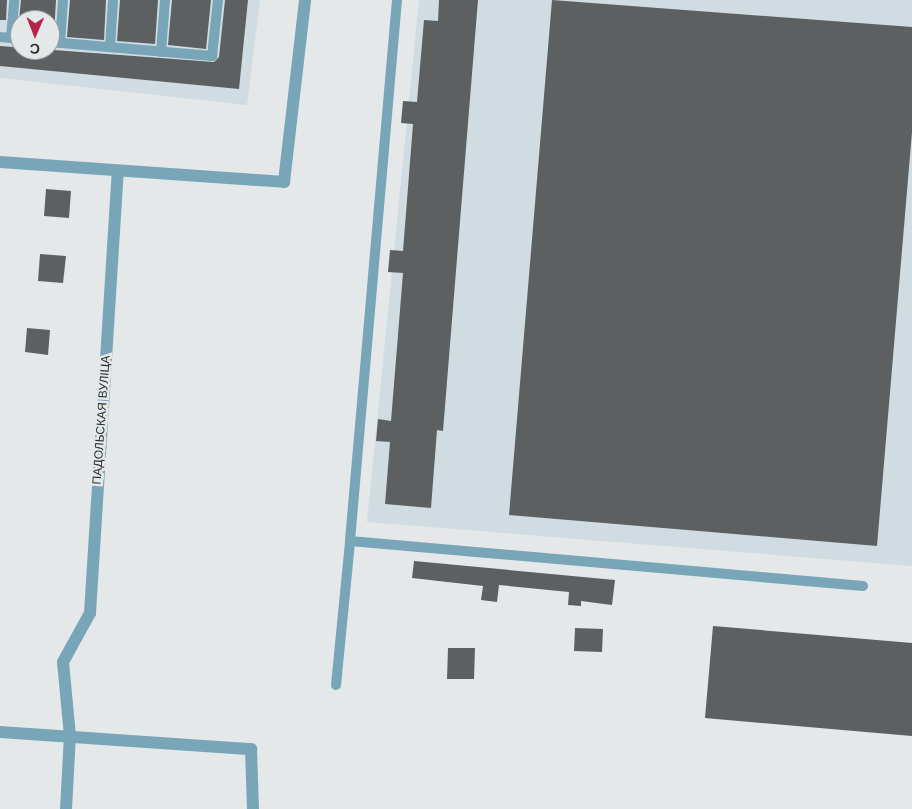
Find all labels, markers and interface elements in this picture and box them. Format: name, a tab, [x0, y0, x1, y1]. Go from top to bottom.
north arrow	[10, 10, 60, 60]
text: С	[30, 41, 40, 57]
street label: ПАДОЛЬСКАЯ ВУЛІЦА	[90, 355, 114, 485]

